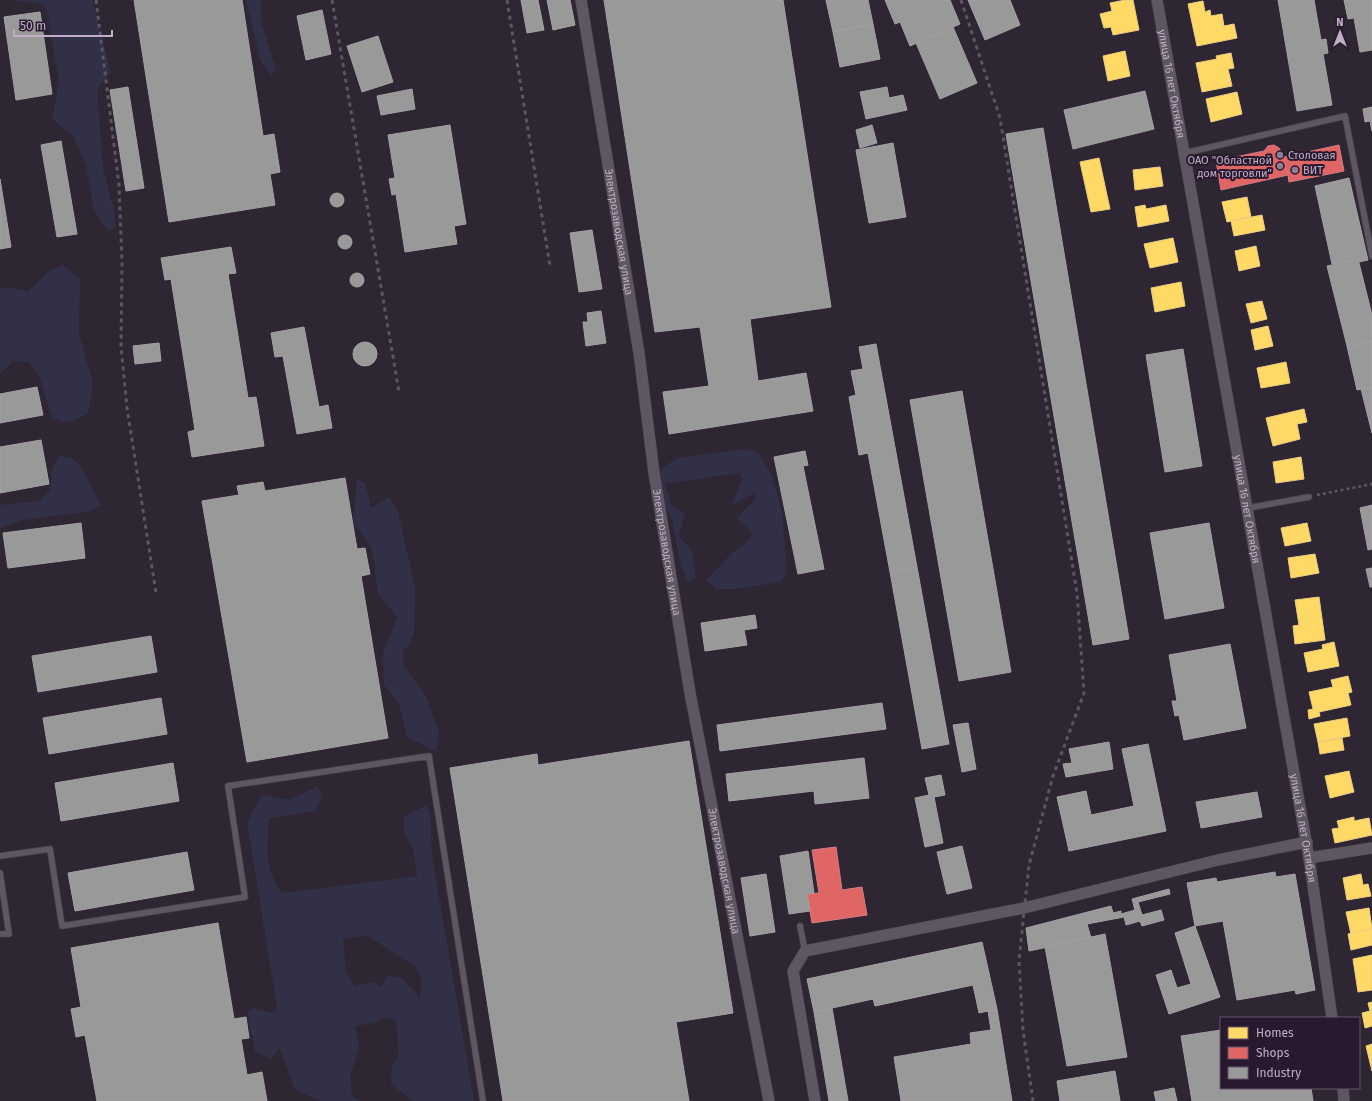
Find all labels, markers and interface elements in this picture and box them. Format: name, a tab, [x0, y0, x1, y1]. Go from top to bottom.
scale bar	[14, 12, 112, 38]
north arrow	[1320, 12, 1360, 52]
text: N	[1336, 16, 1344, 29]
text: 50 m	[20, 19, 46, 33]
street label: улица 16 лет Октября	[1155, 28, 1187, 139]
place label: Столовая	[1288, 149, 1336, 162]
marker: Столовая	[1275, 150, 1285, 160]
place label: ОАО "Областной дом торговли"	[1187, 154, 1272, 180]
marker: ОАО "Областной дом торговли"	[1275, 161, 1285, 171]
place label: ВИТ	[1303, 164, 1323, 177]
marker: ВИТ	[1290, 165, 1300, 175]
street label: Электрозаводская улица	[602, 168, 635, 296]
street label: улица 16 лет Октября	[1231, 454, 1263, 565]
street label: Электрозаводская улица	[650, 488, 683, 617]
street label: улица 16 лет Октября	[1287, 773, 1318, 883]
street label: Электрозаводская улица	[705, 807, 743, 935]
legend	[1220, 1017, 1360, 1089]
text: Homes	[1256, 1026, 1294, 1040]
text: Shops	[1256, 1046, 1290, 1060]
text: Industry	[1256, 1066, 1301, 1080]

